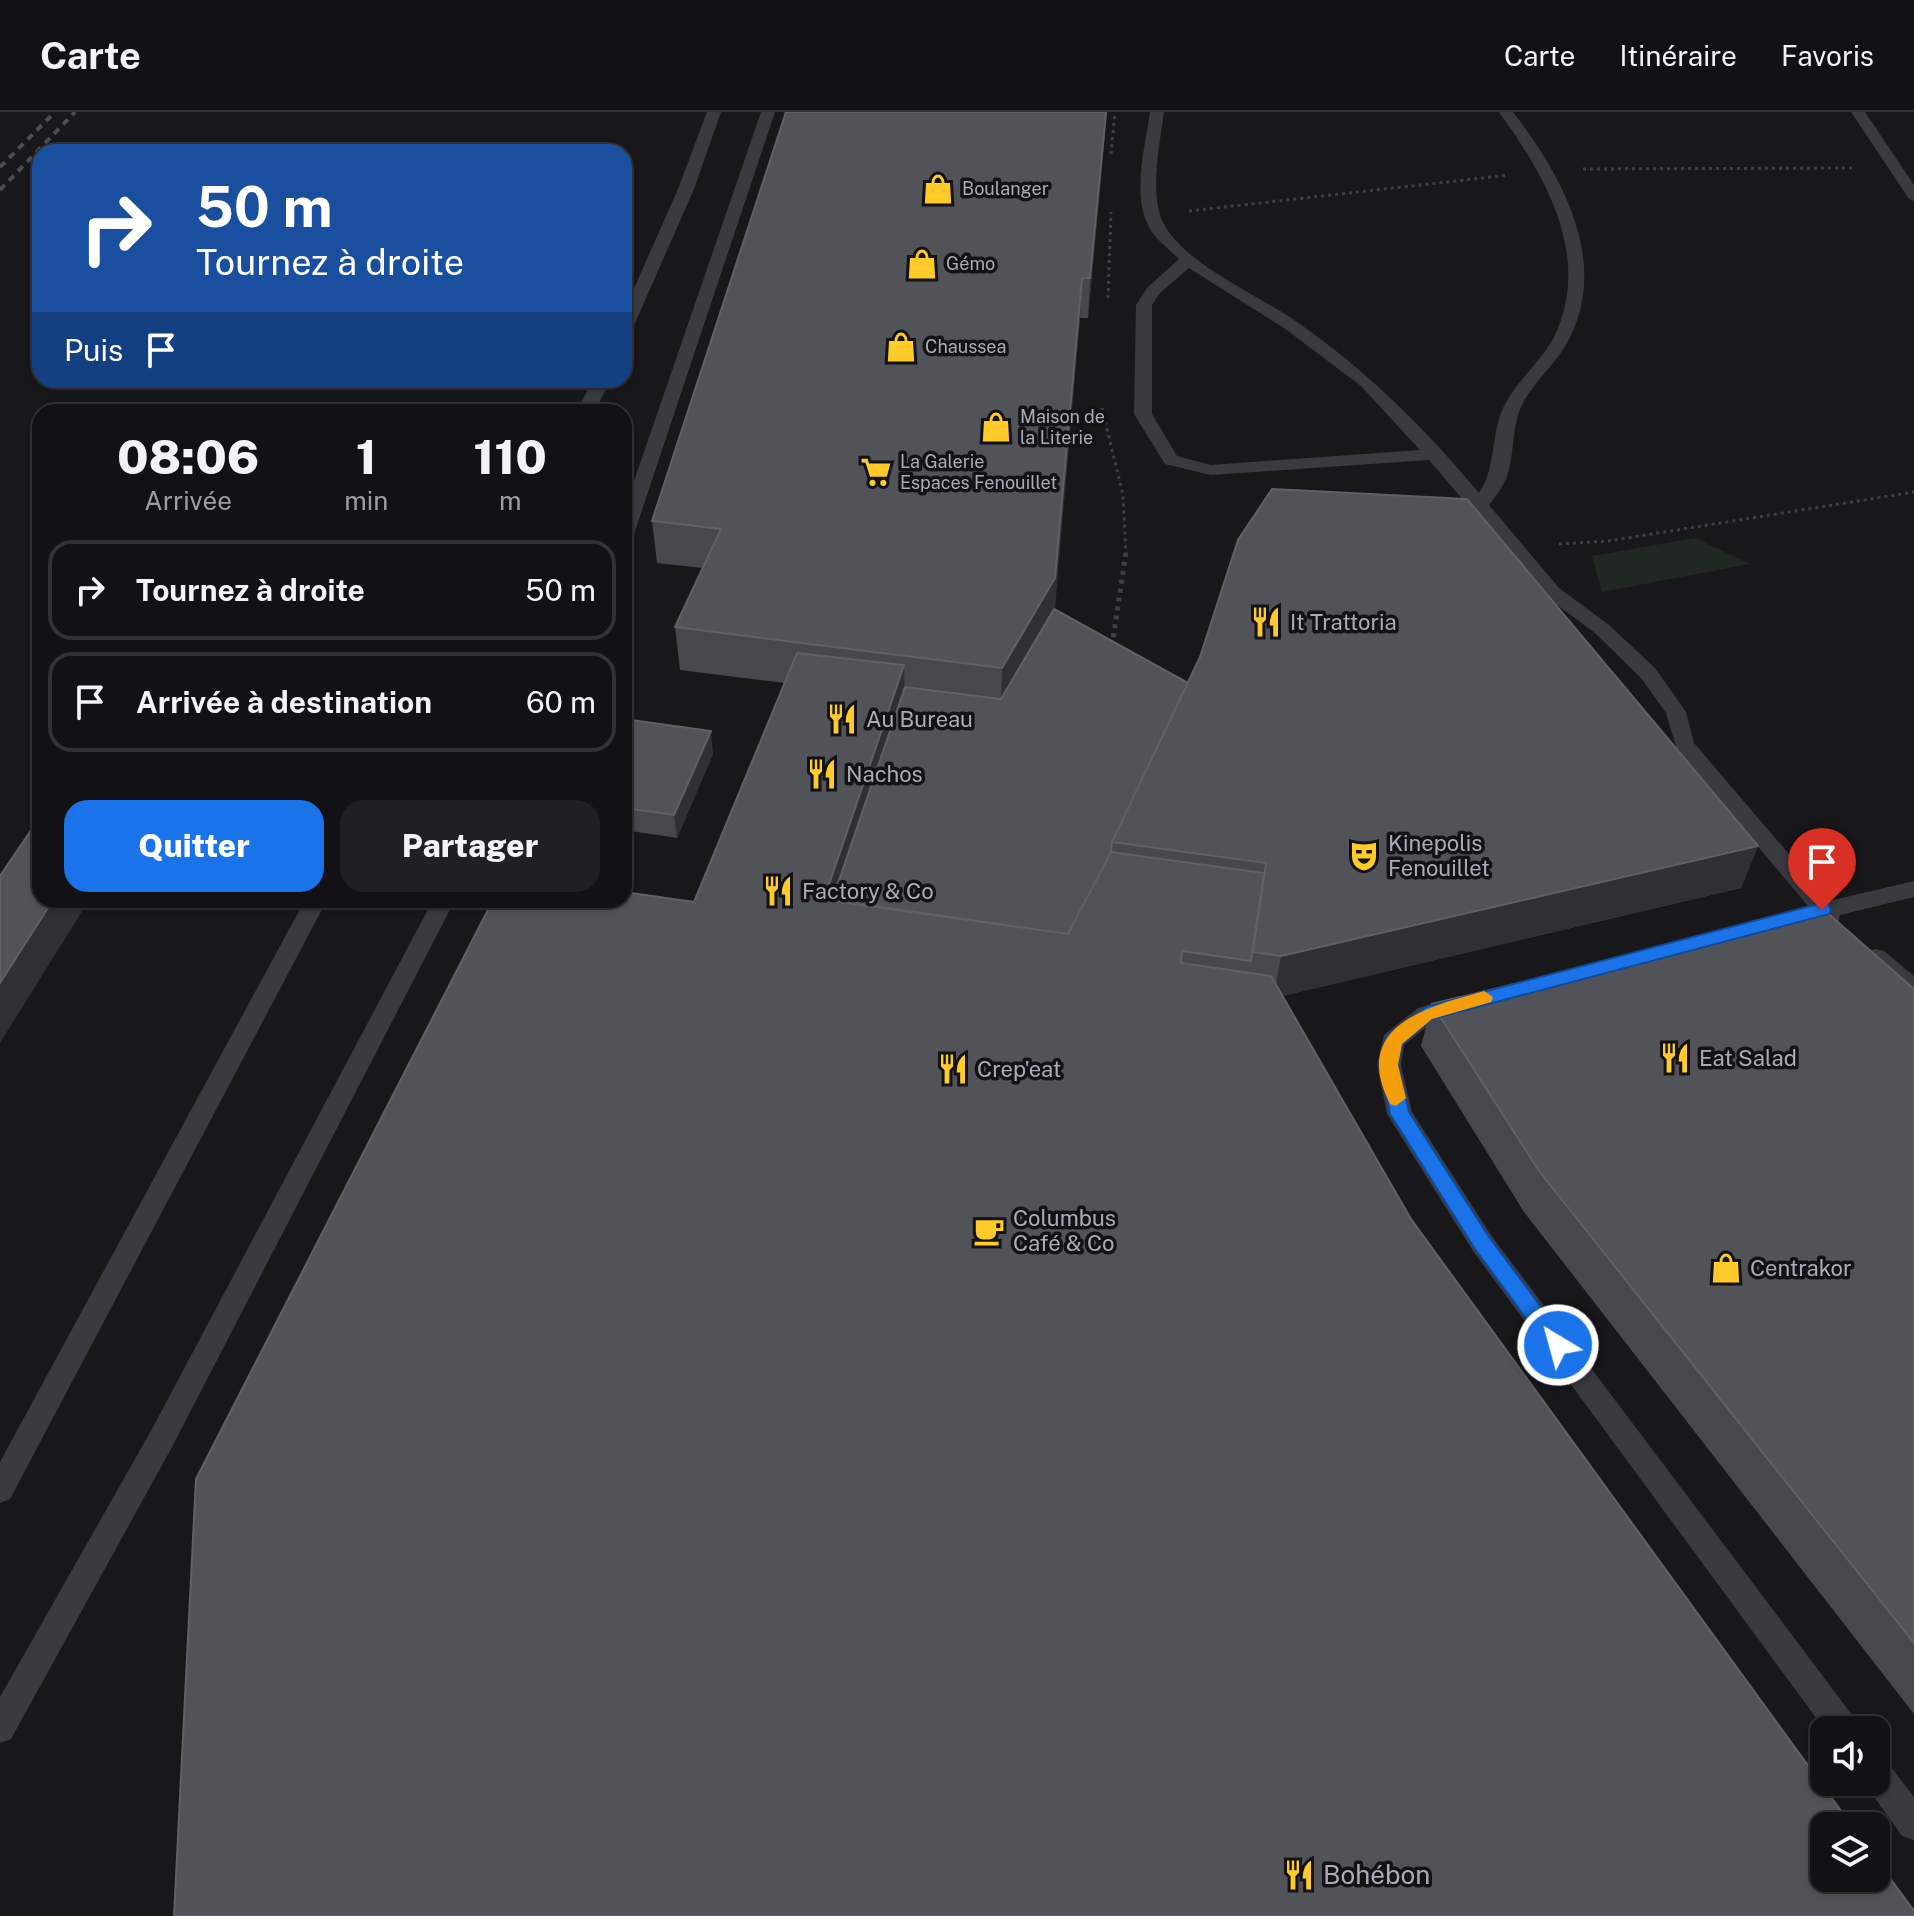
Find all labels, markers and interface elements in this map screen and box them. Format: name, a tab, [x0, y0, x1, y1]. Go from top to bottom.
text: Carte	[40, 33, 141, 78]
text: Carte	[1504, 39, 1575, 72]
text: Itinéraire	[1619, 39, 1737, 72]
text: Favoris	[1781, 39, 1874, 72]
shop icon: Boulanger	[921, 172, 955, 206]
text: 50 m	[196, 174, 333, 240]
icon: right	[64, 176, 168, 280]
place label: Boulanger	[962, 178, 1049, 199]
text: Tournez à droite	[196, 241, 464, 283]
shop icon: Gémo	[905, 247, 939, 281]
place label: Gémo	[946, 253, 995, 274]
icon: arrive	[139, 328, 183, 372]
shop icon: Chaussea	[884, 330, 918, 364]
text: Puis	[64, 332, 123, 368]
place label: Chaussea	[925, 336, 1006, 357]
place label: Maison de la Literie	[1020, 406, 1105, 448]
shop icon: Maison de la Literie	[979, 410, 1013, 444]
text: 08:06	[117, 428, 259, 485]
text: 1	[356, 428, 377, 485]
text: 110	[473, 428, 547, 485]
place label: La Galerie Espaces Fenouillet	[900, 451, 1057, 493]
supermarket icon: La Galerie Espaces Fenouillet	[859, 455, 893, 489]
text: Arrivée	[144, 485, 232, 516]
text: min	[344, 485, 388, 516]
text: m	[499, 485, 521, 516]
icon: right	[68, 568, 112, 612]
text: Tournez à droite	[136, 572, 365, 608]
text: 50 m	[525, 572, 596, 608]
restaurant icon: It Trattoria	[1249, 605, 1283, 639]
place label: It Trattoria	[1290, 609, 1397, 635]
icon: arrive	[68, 680, 112, 724]
text: Arrivée à destination	[136, 684, 432, 720]
text: 60 m	[526, 684, 596, 720]
restaurant icon: Au Bureau	[825, 702, 859, 736]
place label: Au Bureau	[866, 706, 973, 732]
restaurant icon: Nachos	[805, 757, 839, 791]
place label: Nachos	[846, 761, 923, 787]
button: Quitter	[64, 800, 324, 892]
button: Partager	[340, 800, 600, 892]
pin	[1788, 828, 1856, 910]
place label: Kinepolis Fenouillet	[1388, 830, 1490, 881]
theatre icon: Kinepolis Fenouillet	[1347, 839, 1381, 873]
icon: arrive	[1800, 840, 1844, 884]
restaurant icon: Factory & Co	[761, 874, 795, 908]
place label: Factory & Co	[802, 878, 934, 904]
restaurant icon: Eat Salad	[1658, 1041, 1692, 1075]
place label: Eat Salad	[1699, 1045, 1797, 1071]
restaurant icon: Crep'eat	[936, 1052, 970, 1086]
place label: Crep'eat	[977, 1056, 1061, 1082]
place label: Columbus Café & Co	[1013, 1205, 1116, 1256]
cafe icon: Columbus Café & Co	[972, 1214, 1006, 1248]
shop icon: Centrakor	[1709, 1251, 1743, 1285]
place label: Centrakor	[1750, 1255, 1852, 1281]
position arrow	[1516, 1303, 1600, 1387]
map controls	[1810, 1716, 1890, 1892]
button: sound	[1810, 1716, 1890, 1796]
button: layers	[1810, 1812, 1890, 1892]
restaurant icon: Bohébon	[1282, 1858, 1316, 1892]
place label: Bohébon	[1323, 1859, 1430, 1890]

